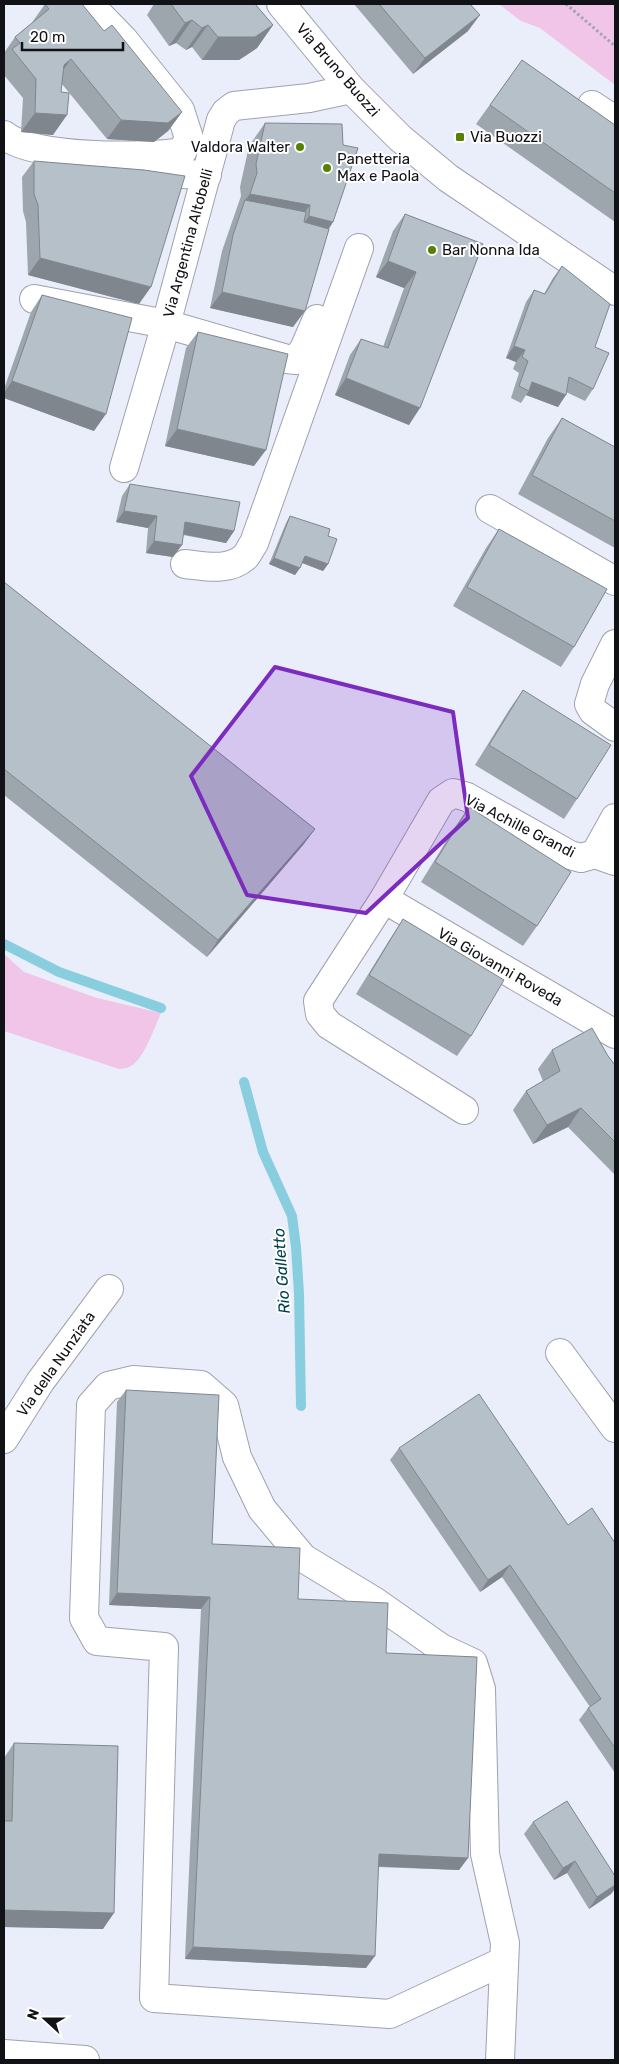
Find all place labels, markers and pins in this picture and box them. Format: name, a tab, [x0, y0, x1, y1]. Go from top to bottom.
place label: Via Buozzi	[470, 128, 542, 146]
marker: Via Buozzi	[454, 131, 466, 143]
place label: Valdora Walter	[191, 138, 290, 156]
marker: Valdora Walter	[294, 141, 306, 153]
place label: Panetteria Max e Paola	[337, 150, 419, 185]
marker: Panetteria Max e Paola	[321, 162, 333, 174]
place label: Bar Nonna Ida	[442, 241, 540, 259]
marker: Bar Nonna Ida	[426, 244, 438, 256]

